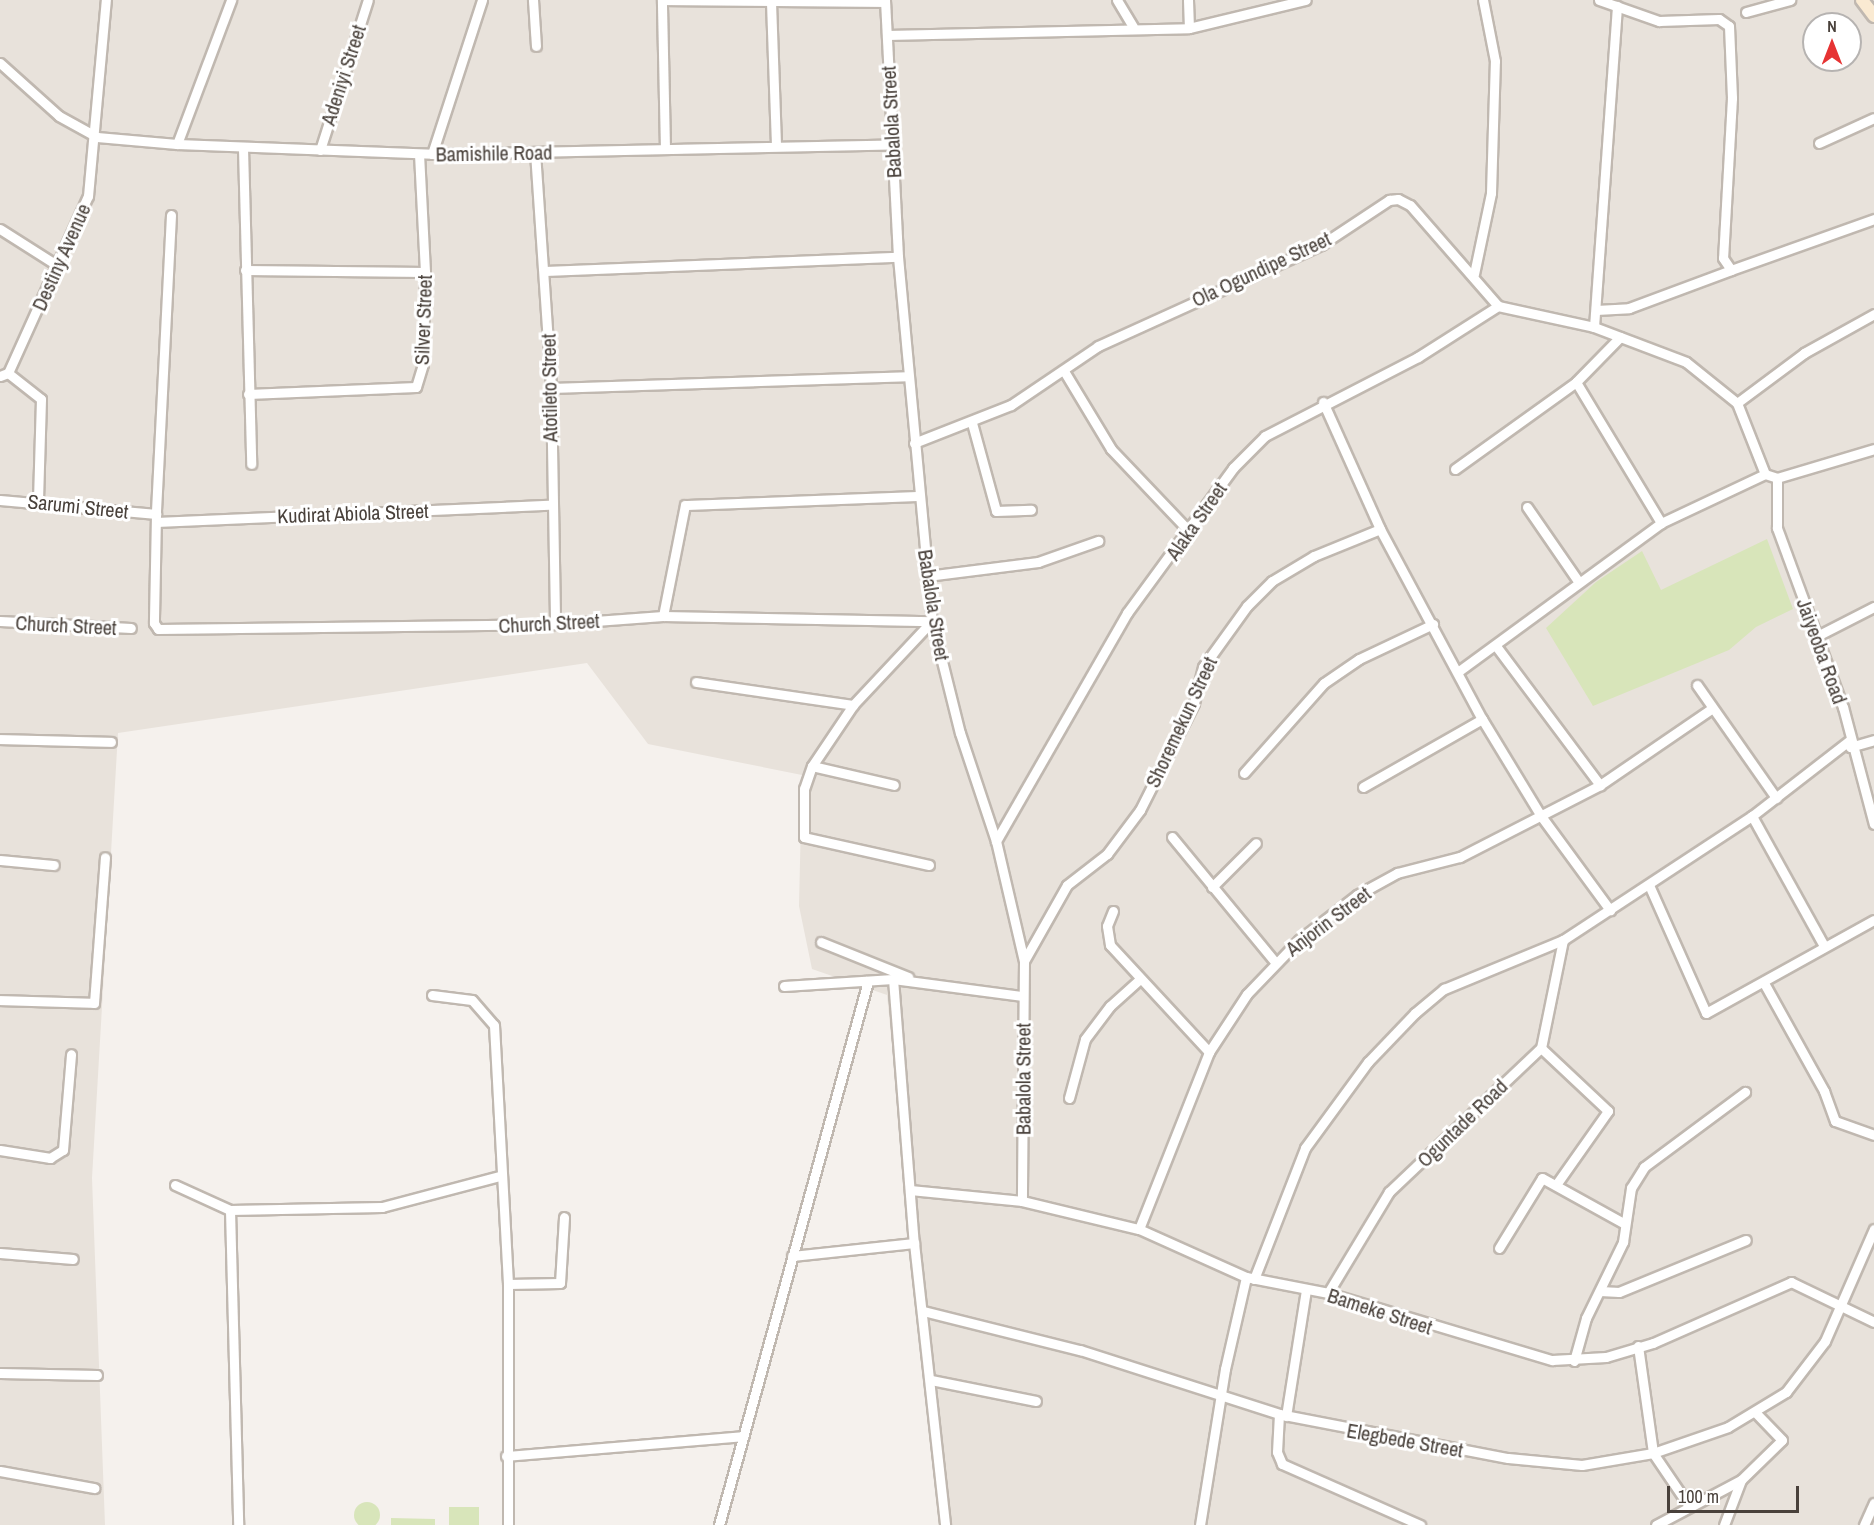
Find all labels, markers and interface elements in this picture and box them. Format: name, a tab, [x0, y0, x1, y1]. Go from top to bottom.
north arrow	[1802, 12, 1862, 72]
text: N	[1827, 15, 1837, 37]
street label: Adeniyi Street	[316, 22, 370, 128]
street label: Babalola Street	[876, 65, 906, 179]
street label: Bamishile Road	[435, 140, 553, 166]
street label: Destiny Avenue	[27, 199, 95, 315]
street label: Ola Ogundipe Street	[1188, 226, 1334, 312]
street label: Silver Street	[409, 274, 437, 366]
street label: Atotileto Street	[536, 334, 562, 442]
street label: Alaka Street	[1161, 478, 1231, 564]
street label: Sarumi Street	[26, 489, 130, 523]
street label: Kudirat Abiola Street	[276, 498, 430, 528]
street label: Babalola Street	[913, 548, 955, 662]
street label: Jaiyeoba Road	[1792, 595, 1852, 707]
street label: Church Street	[498, 608, 600, 638]
street label: Church Street	[15, 610, 117, 640]
street label: Shoremekun Street	[1140, 653, 1222, 791]
street label: Anjorin Street	[1281, 881, 1375, 961]
street label: Babalola Street	[1011, 1023, 1035, 1135]
street label: Oguntade Road	[1412, 1074, 1512, 1172]
street label: Bameke Street	[1325, 1283, 1435, 1339]
street label: Elegbede Street	[1345, 1418, 1465, 1462]
scale bar	[1670, 1474, 1802, 1512]
text: 100 m	[1678, 1484, 1719, 1509]

